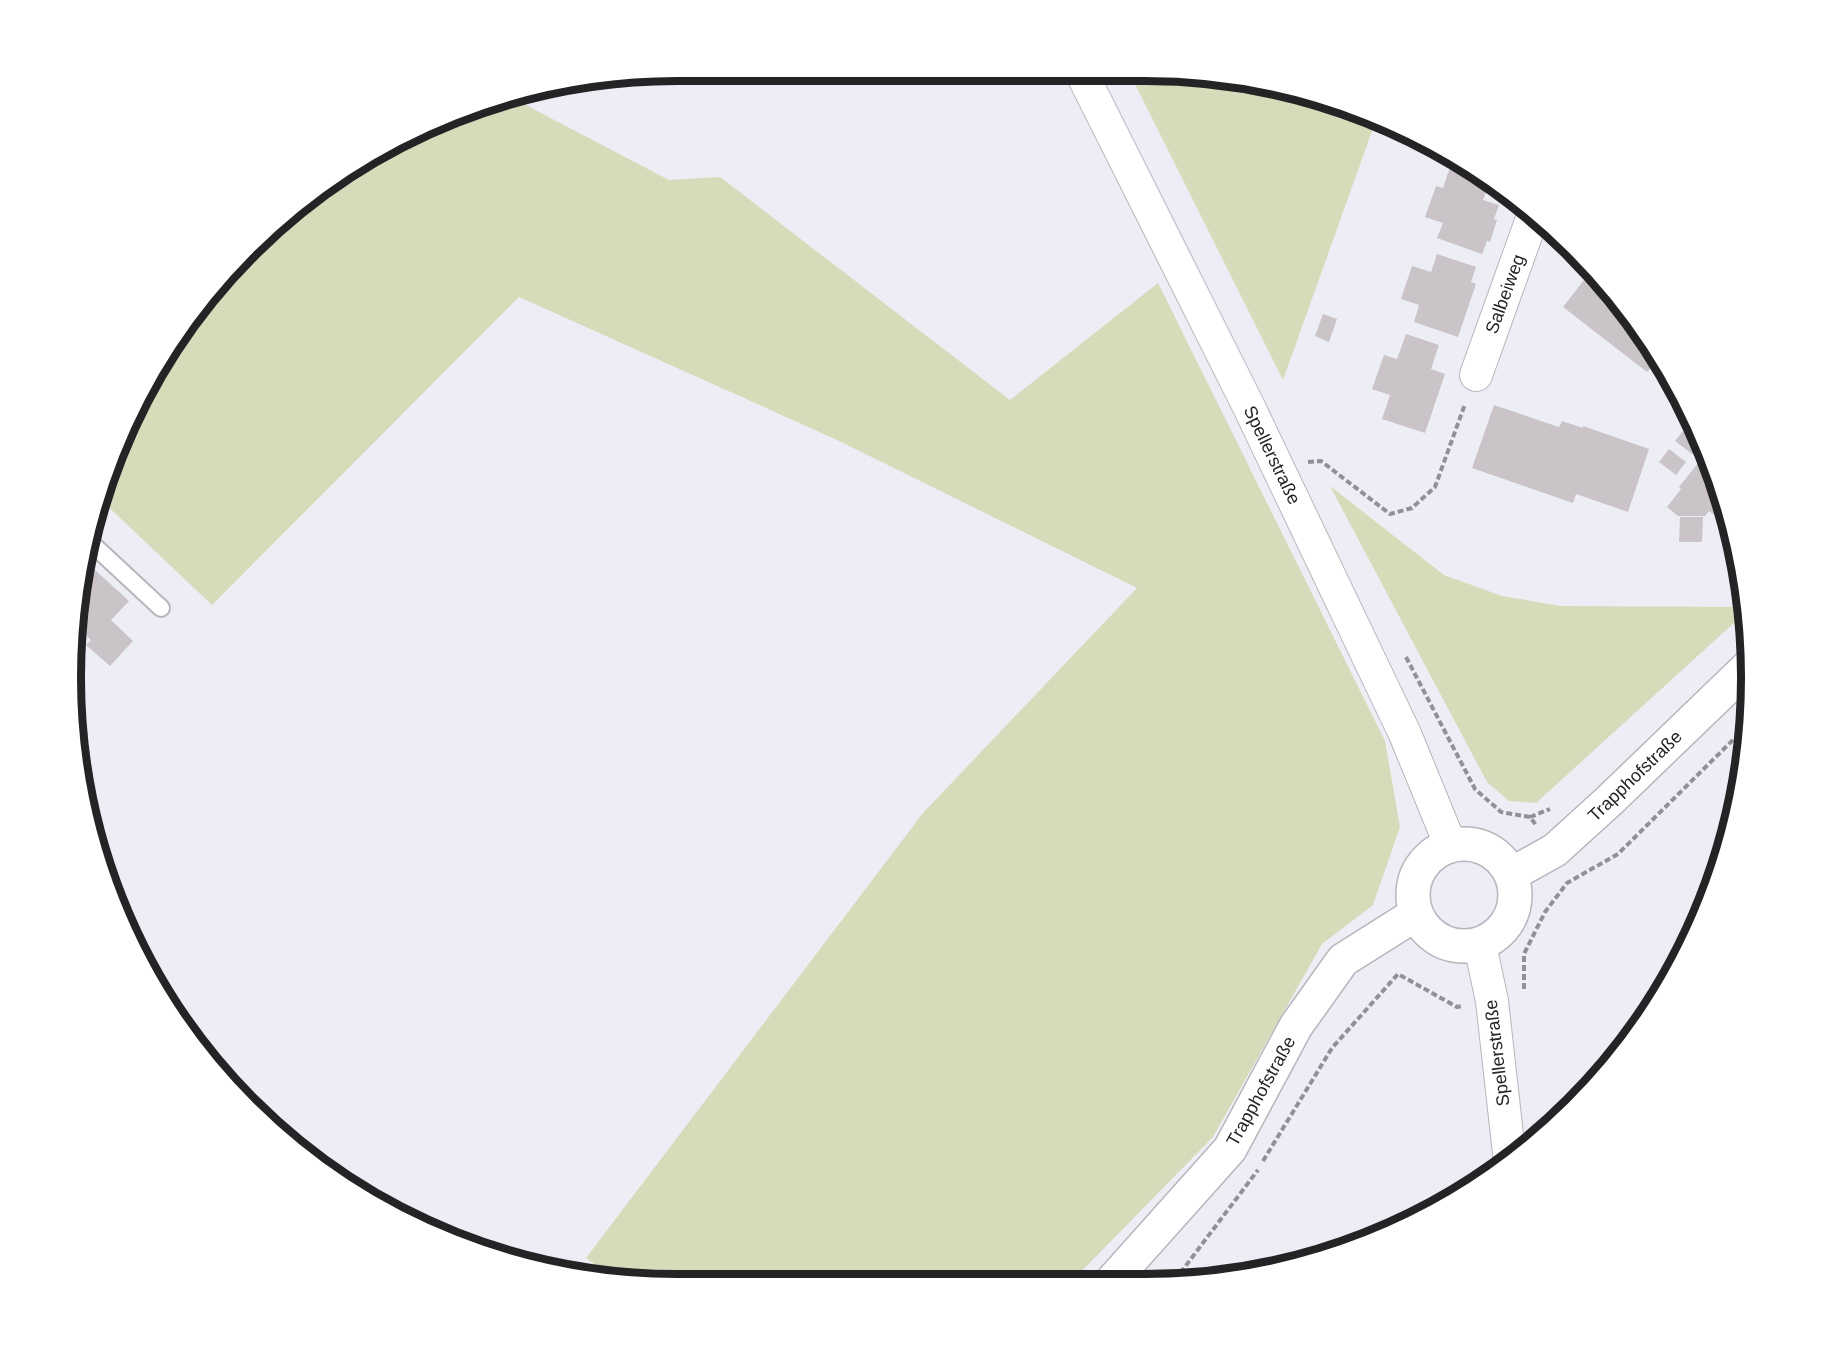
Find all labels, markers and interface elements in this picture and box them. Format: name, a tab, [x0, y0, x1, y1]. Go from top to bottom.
street label: Salbeiweg	[1481, 252, 1529, 336]
street label: Spellerstraße	[1240, 403, 1304, 507]
street label: Trapphofstraße	[1584, 726, 1686, 826]
street label: Spellerstraße	[1481, 999, 1513, 1107]
street label: Trapphofstraße	[1223, 1033, 1299, 1149]

